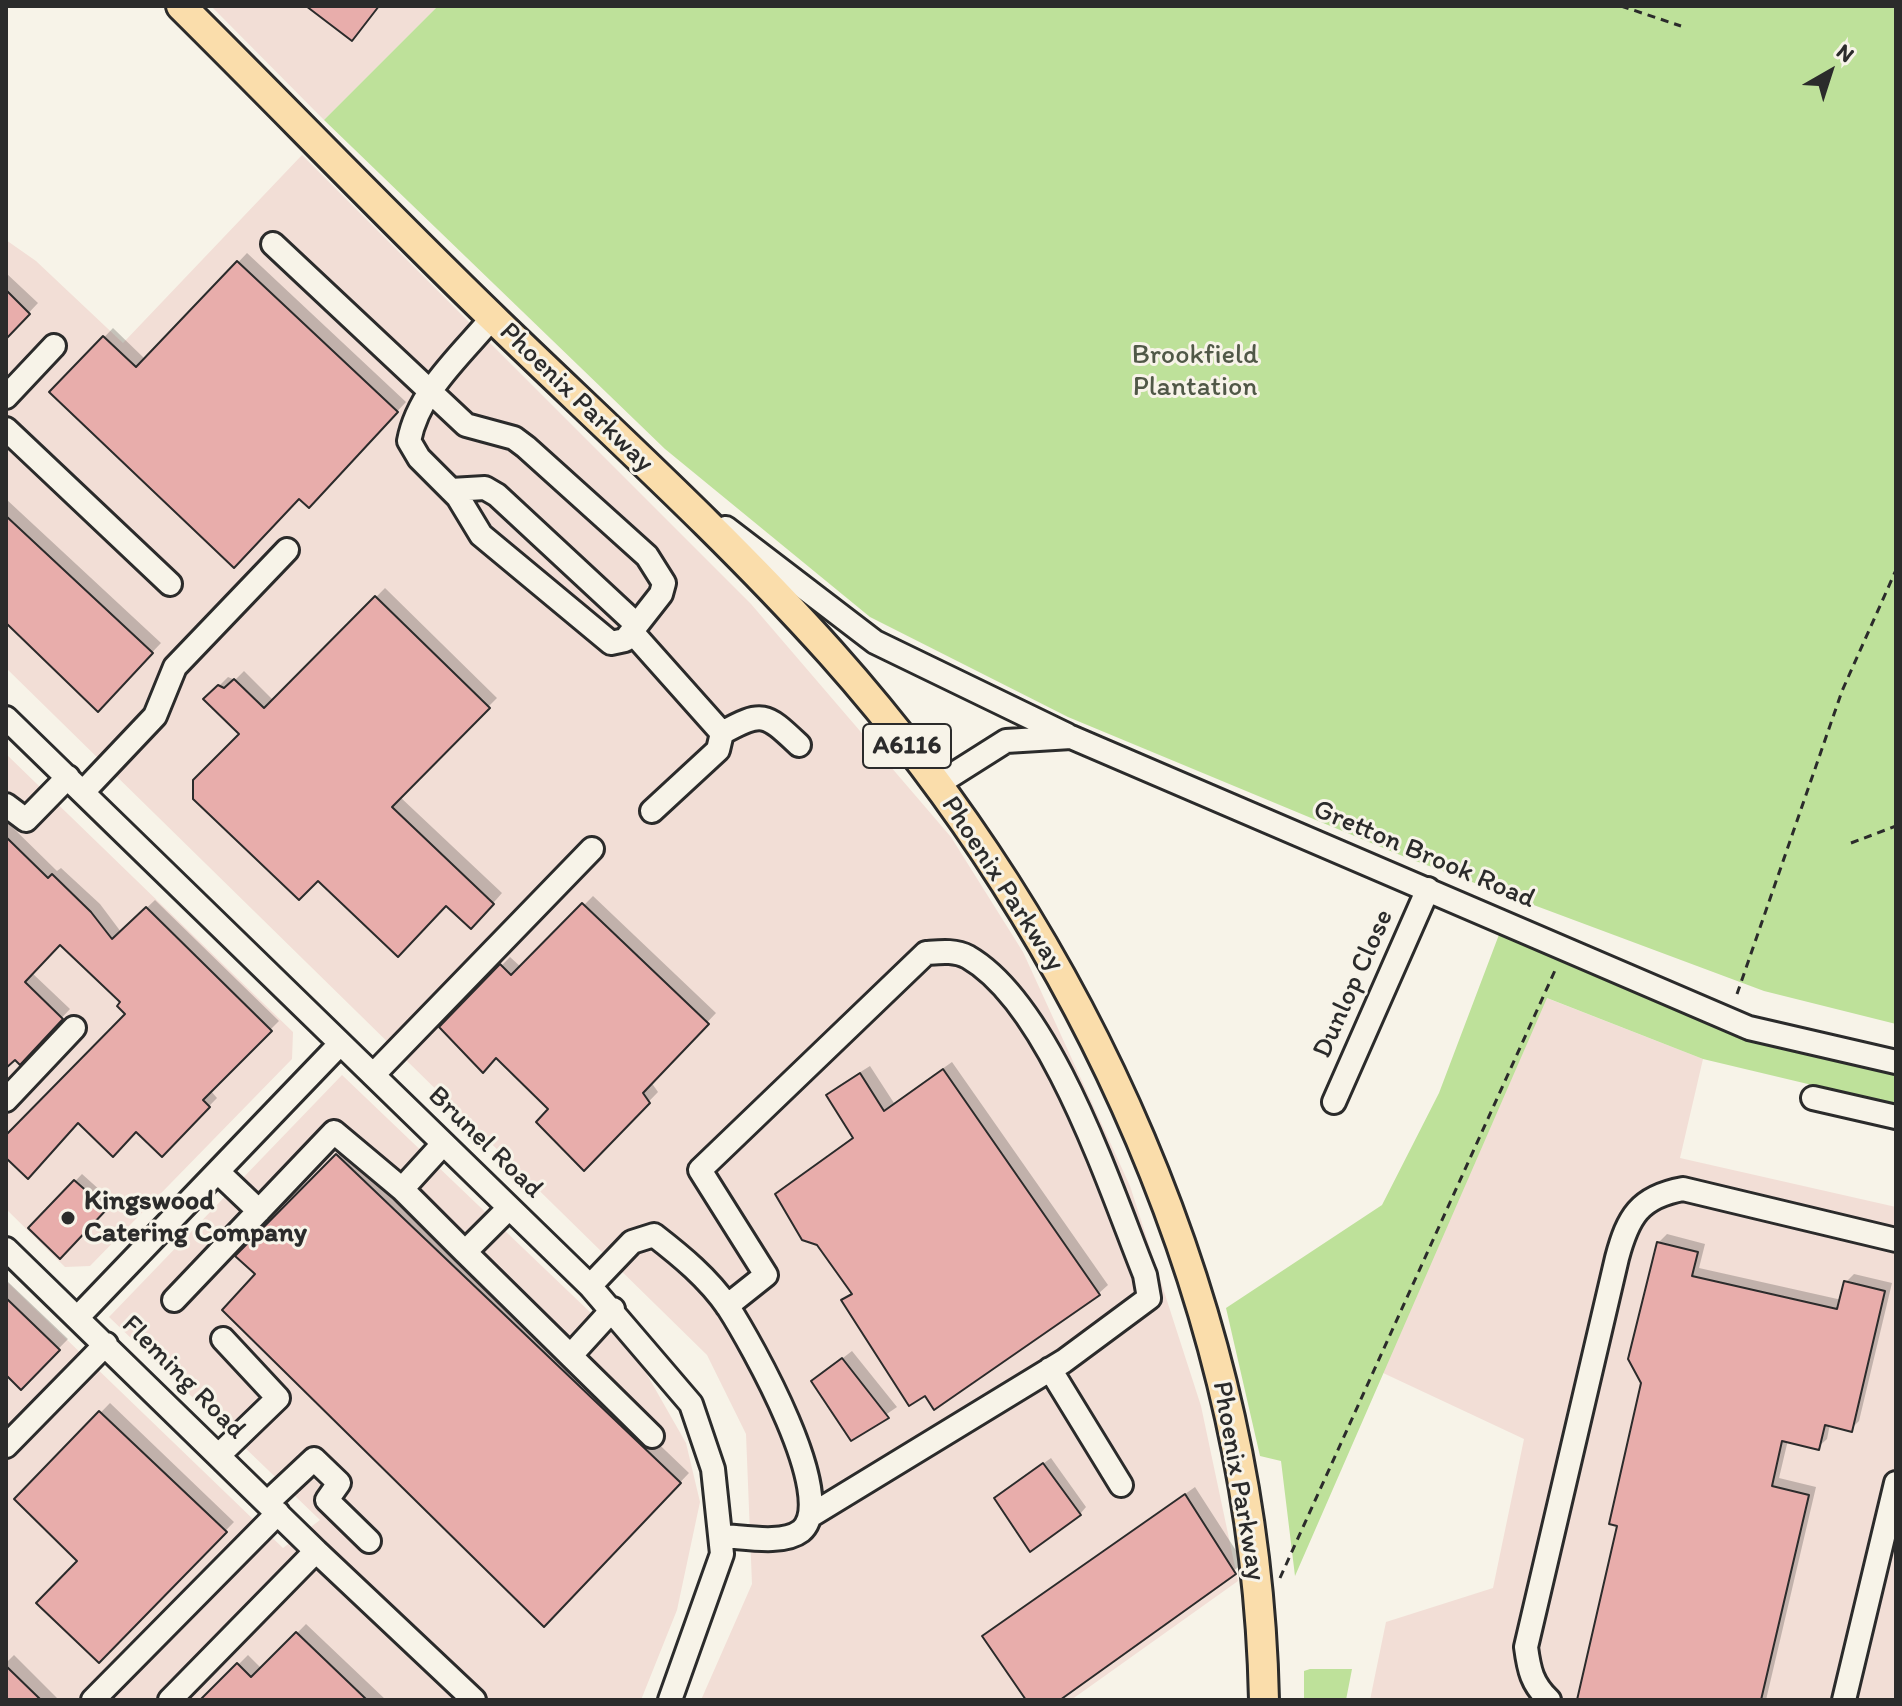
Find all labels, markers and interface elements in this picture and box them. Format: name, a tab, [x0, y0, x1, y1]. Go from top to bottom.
north arrow	[1790, 32, 1870, 112]
text: N	[1831, 38, 1860, 68]
street label: Phoenix Parkway	[492, 316, 660, 480]
park label: Brookfield Plantation	[1132, 339, 1258, 405]
road number: A6116	[863, 724, 951, 768]
street label: Phoenix Parkway	[933, 790, 1071, 978]
street label: Gretton Brook Road	[1308, 793, 1540, 917]
street label: Dunlop Close	[1306, 904, 1402, 1064]
street label: Brunel Road	[420, 1080, 550, 1206]
place label: Kingswood Catering Company	[84, 1185, 307, 1251]
marker: Kingswood Catering Company	[59, 1209, 77, 1227]
street label: Fleming Road	[114, 1309, 252, 1447]
street label: Phoenix Parkway	[1204, 1379, 1272, 1583]

